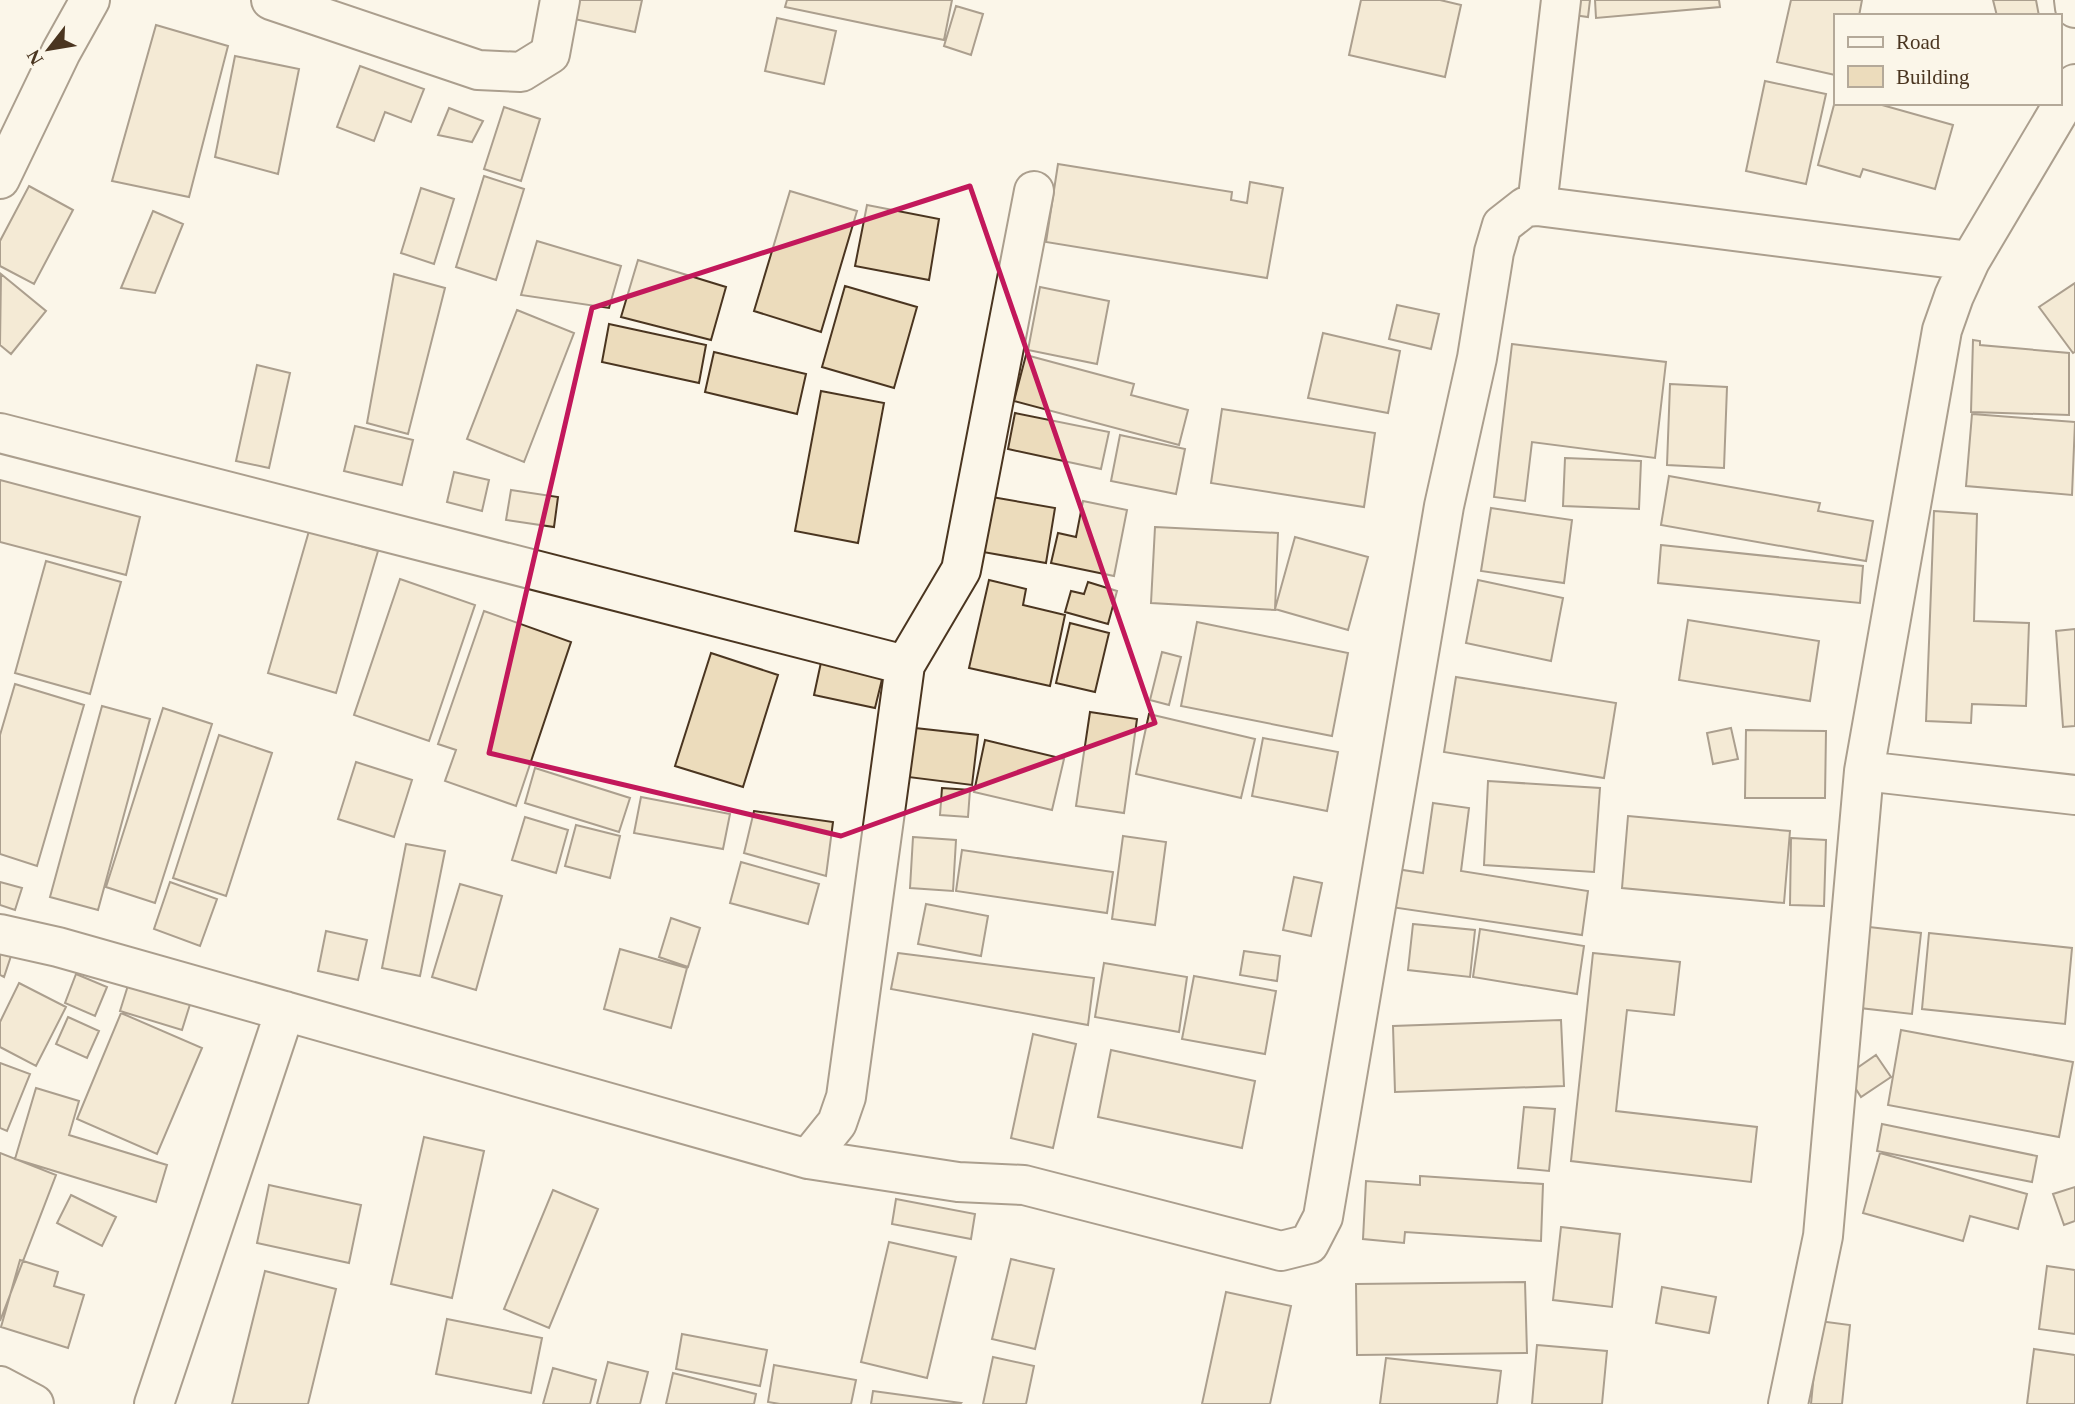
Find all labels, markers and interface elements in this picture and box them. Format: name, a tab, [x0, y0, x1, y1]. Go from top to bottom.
north arrow	[14, 14, 84, 84]
legend	[1834, 14, 2061, 105]
text: Road	[1896, 30, 1941, 54]
text: N	[22, 46, 47, 69]
text: Building	[1896, 65, 1970, 89]

